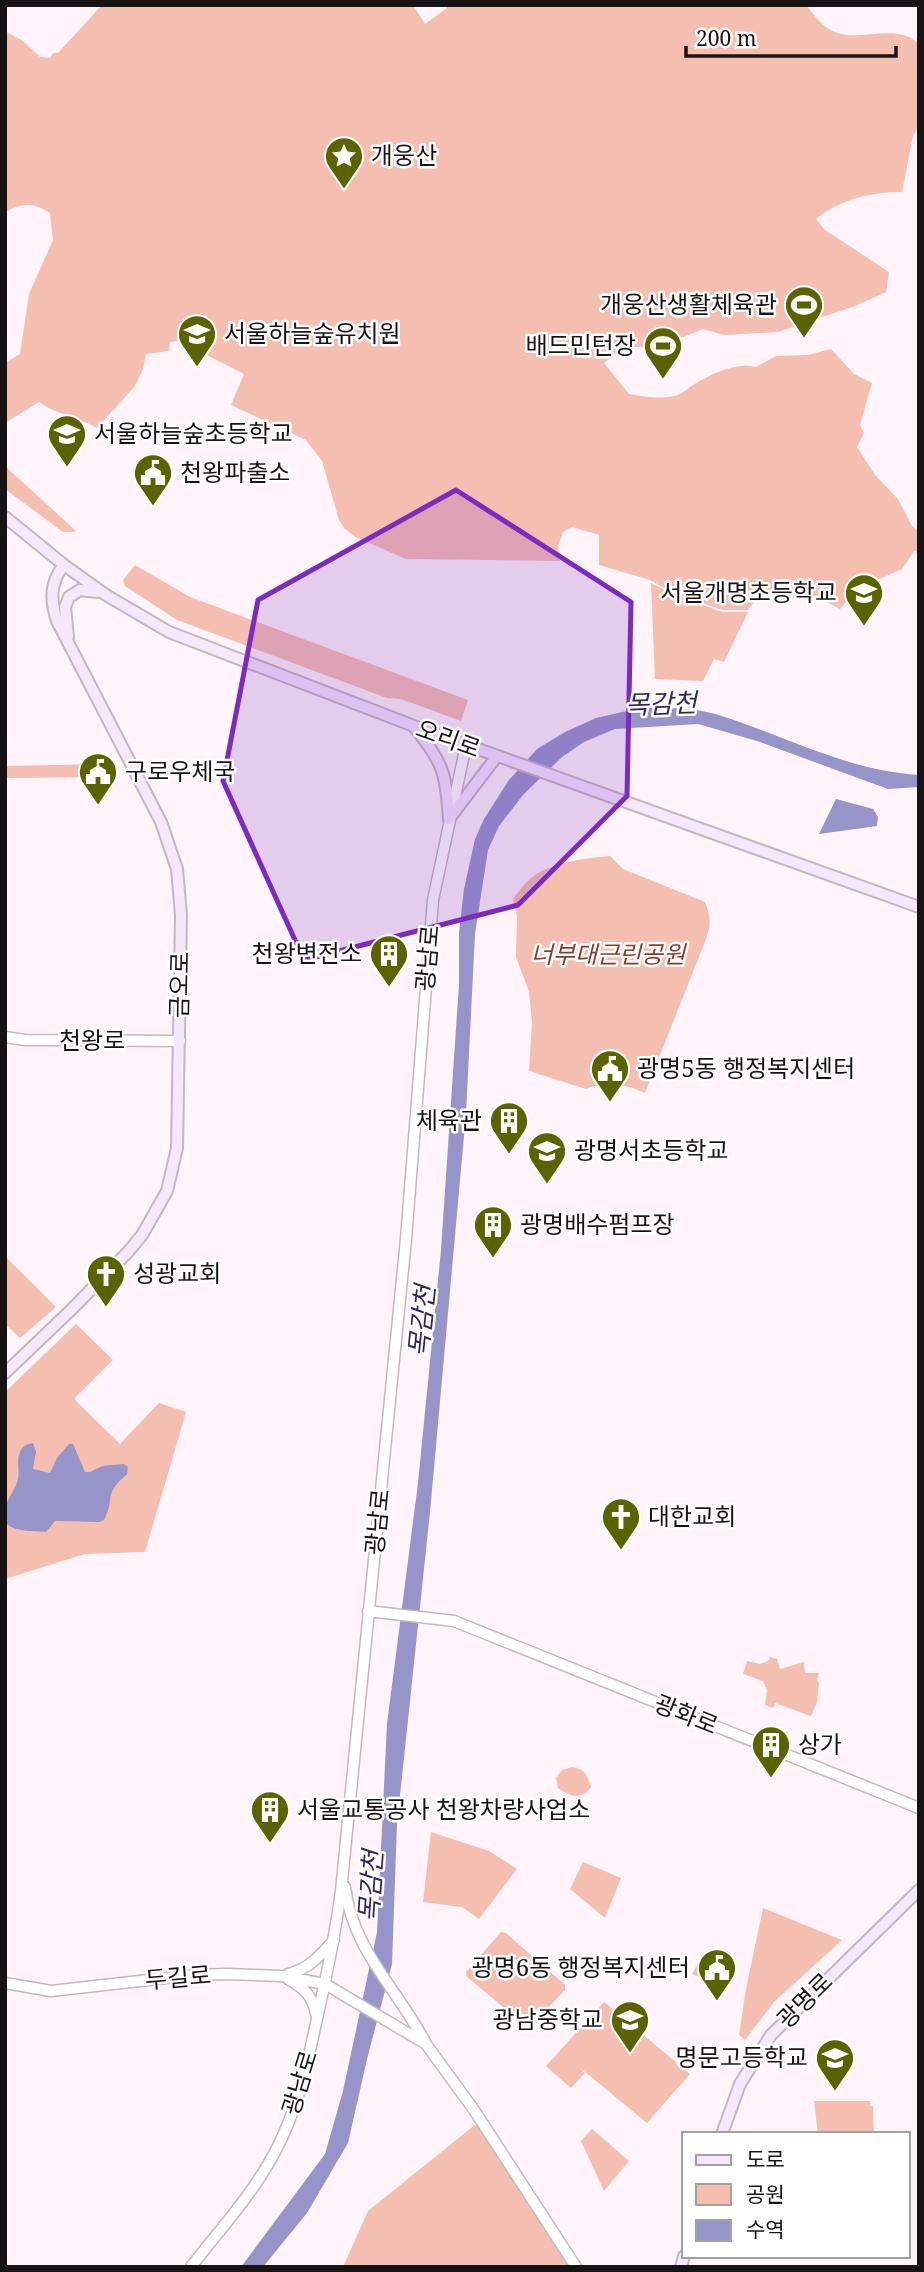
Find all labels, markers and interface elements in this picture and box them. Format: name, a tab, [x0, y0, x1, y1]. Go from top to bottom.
scale bar	[686, 14, 896, 58]
text: 200 m	[696, 24, 757, 52]
place icon: 개웅산	[323, 135, 365, 190]
place label: 개웅산	[371, 138, 437, 171]
sports icon: 개웅산생활체육관	[783, 284, 825, 339]
place label: 개웅산생활체육관	[600, 287, 777, 320]
school or university icon: 서울하늘숲유치원	[176, 313, 218, 368]
place label: 서울하늘숲유치원	[224, 316, 401, 349]
sports icon: 배드민턴장	[642, 325, 684, 380]
place label: 배드민턴장	[526, 328, 636, 361]
school or university icon: 서울하늘숲초등학교	[46, 413, 88, 468]
place label: 서울하늘숲초등학교	[94, 416, 293, 449]
public building icon: 천왕파출소	[132, 452, 174, 507]
place label: 천왕파출소	[180, 455, 290, 488]
school or university icon: 서울개명초등학교	[843, 572, 885, 627]
place label: 서울개명초등학교	[660, 575, 837, 608]
water label: 목감천	[624, 684, 701, 722]
street label: 오리로	[412, 711, 485, 764]
public building icon: 구로우체국	[77, 751, 119, 806]
place label: 구로우체국	[125, 754, 235, 787]
street label: 광남로	[407, 923, 446, 992]
building icon: 천왕변전소	[368, 933, 410, 988]
place label: 천왕변전소	[252, 936, 362, 969]
park label: 너부대근린공원	[531, 937, 687, 970]
street label: 금오로	[161, 952, 196, 1018]
street label: 천왕로	[59, 1023, 125, 1056]
public building icon: 광명5동 행정복지센터	[589, 1048, 631, 1103]
place label: 광명5동 행정복지센터	[637, 1051, 855, 1084]
building icon: 체육관	[488, 1100, 530, 1155]
place label: 체육관	[416, 1103, 482, 1136]
school or university icon: 광명서초등학교	[526, 1130, 568, 1185]
place label: 광명서초등학교	[574, 1133, 729, 1166]
building icon: 광명배수펌프장	[472, 1204, 514, 1259]
place label: 광명배수펌프장	[520, 1207, 675, 1240]
church icon: 성광교회	[85, 1253, 127, 1308]
place label: 성광교회	[133, 1256, 221, 1289]
water label: 목감천	[399, 1280, 443, 1358]
street label: 광남로	[357, 1487, 396, 1557]
church icon: 대한교회	[600, 1496, 642, 1551]
place label: 대한교회	[648, 1499, 736, 1532]
street label: 광화로	[650, 1686, 723, 1741]
building icon: 상가	[750, 1724, 792, 1779]
place label: 상가	[798, 1727, 842, 1760]
building icon: 서울교통공사 천왕차량사업소	[249, 1789, 291, 1844]
place label: 서울교통공사 천왕차량사업소	[297, 1792, 590, 1825]
water label: 목감천	[350, 1846, 391, 1923]
public building icon: 광명6동 행정복지센터	[696, 1947, 738, 2002]
place label: 광명6동 행정복지센터	[472, 1950, 690, 1983]
street label: 두길로	[143, 1957, 212, 1996]
street label: 광명로	[769, 1965, 839, 2035]
school or university icon: 광남중학교	[609, 1999, 651, 2054]
place label: 광남중학교	[493, 2002, 603, 2035]
school or university icon: 명문고등학교	[814, 2037, 856, 2092]
place label: 명문고등학교	[676, 2040, 808, 2073]
street label: 광남로	[273, 2046, 324, 2119]
legend	[682, 2132, 910, 2258]
text: 도로	[746, 2145, 785, 2173]
text: 공원	[746, 2180, 785, 2208]
text: 수역	[746, 2215, 785, 2243]

